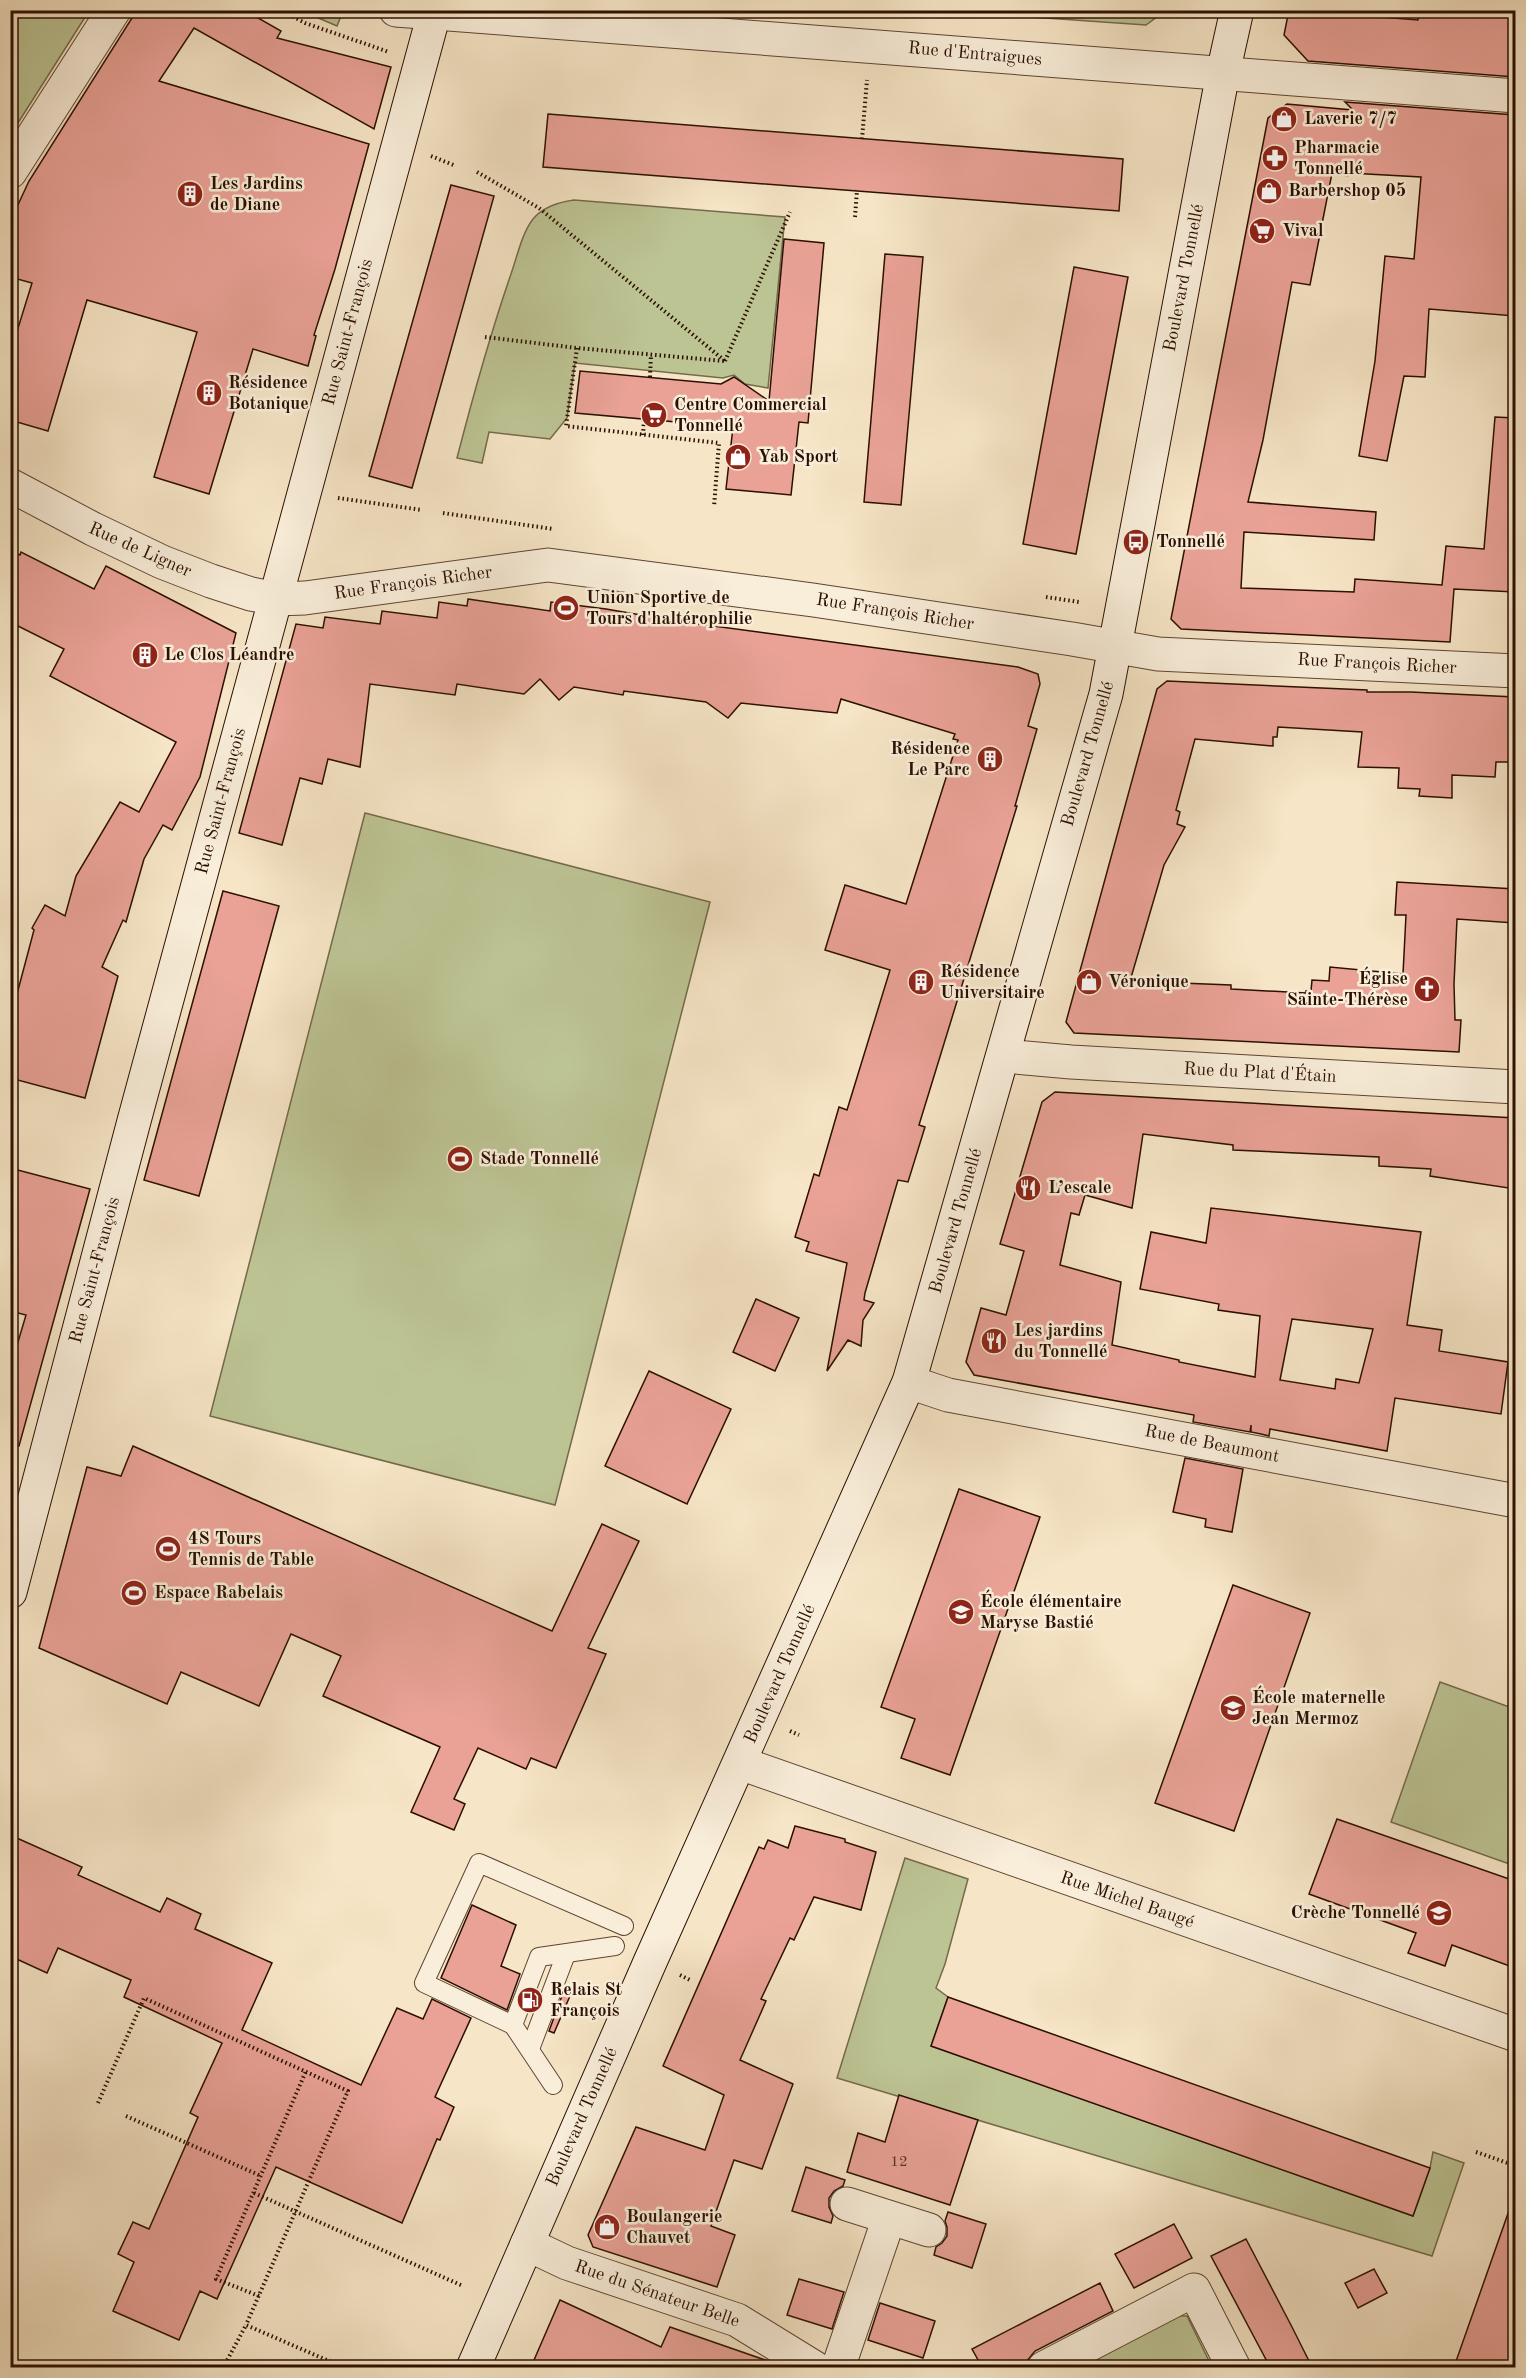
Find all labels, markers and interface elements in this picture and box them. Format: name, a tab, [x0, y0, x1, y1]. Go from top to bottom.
street label: Rue d'Entraigues	[907, 39, 1043, 69]
shop icon: Laverie 7/7	[1269, 104, 1299, 134]
place label: Laverie 7/7	[1304, 110, 1397, 128]
place label: Pharmacie Tonnellé	[1294, 139, 1379, 178]
pharmacy icon: Pharmacie Tonnellé	[1260, 143, 1290, 173]
place label: Les Jardins de Diane	[210, 175, 303, 214]
shop icon: Barbershop 05	[1254, 176, 1284, 206]
building icon: Les Jardins de Diane	[175, 179, 205, 209]
place label: Barbershop 05	[1288, 182, 1406, 200]
street label: Boulevard Tonnellé	[1161, 203, 1207, 353]
supermarket icon: Vival	[1247, 216, 1277, 246]
place label: Vival	[1282, 222, 1324, 240]
street label: Rue Saint-François	[320, 257, 376, 407]
place label: Résidence Botanique	[228, 374, 309, 413]
building icon: Résidence Botanique	[194, 378, 224, 408]
place label: Centre Commercial Tonnellé	[674, 396, 827, 435]
supermarket icon: Centre Commercial Tonnellé	[639, 400, 669, 430]
shop icon: Yab Sport	[723, 442, 753, 472]
place label: Yab Sport	[758, 448, 839, 466]
street label: Rue de Ligner	[86, 519, 195, 581]
bus stop icon: Tonnellé	[1121, 527, 1151, 557]
place label: Tonnellé	[1156, 533, 1225, 551]
street label: Rue François Richer	[333, 563, 494, 603]
place label: Union Sportive de Tours d'haltérophilie	[586, 589, 753, 628]
street label: Rue François Richer	[815, 591, 976, 633]
sports icon: Union Sportive de Tours d'haltérophilie	[551, 593, 581, 623]
building icon: Le Clos Léandre	[130, 640, 160, 670]
place label: Le Clos Léandre	[164, 646, 295, 664]
street label: Rue François Richer	[1297, 651, 1458, 677]
street label: Boulevard Tonnellé	[1059, 679, 1117, 829]
street label: Rue Saint-François	[193, 726, 249, 876]
place label: Résidence Le Parc	[890, 740, 970, 779]
building icon: Résidence Le Parc	[975, 744, 1005, 774]
place label: Résidence Universitaire	[940, 963, 1045, 1002]
place label: Église Sainte-Thérèse	[1287, 966, 1408, 1009]
building icon: Résidence Universitaire	[906, 967, 936, 997]
shop icon: Véronique	[1074, 967, 1104, 997]
place label: Véronique	[1108, 973, 1189, 991]
church icon: Église Sainte-Thérèse	[1412, 974, 1442, 1004]
street label: Rue du Plat d'Étain	[1183, 1056, 1337, 1086]
sports icon: Stade Tonnellé	[445, 1144, 475, 1174]
street label: Boulevard Tonnellé	[927, 1146, 985, 1296]
place label: Stade Tonnellé	[480, 1150, 599, 1168]
restaurant icon: L’escale	[1013, 1173, 1043, 1203]
place label: L’escale	[1048, 1179, 1112, 1197]
street label: Rue Saint-François	[67, 1195, 123, 1345]
place label: Les jardins du Tonnellé	[1014, 1322, 1108, 1361]
restaurant icon: Les jardins du Tonnellé	[979, 1326, 1009, 1356]
street label: Rue de Beaumont	[1143, 1422, 1281, 1466]
place label: 4S Tours Tennis de Table	[188, 1530, 314, 1569]
sports icon: 4S Tours Tennis de Table	[153, 1534, 183, 1564]
sports icon: Espace Rabelais	[119, 1578, 149, 1608]
place label: Espace Rabelais	[154, 1584, 283, 1602]
place label: École élémentaire Maryse Bastié	[980, 1589, 1122, 1632]
school or university icon: École élémentaire Maryse Bastié	[946, 1597, 976, 1627]
street label: Boulevard Tonnellé	[741, 1602, 819, 1746]
place label: École maternelle Jean Mermoz	[1252, 1685, 1386, 1728]
school or university icon: École maternelle Jean Mermoz	[1218, 1693, 1248, 1723]
street label: Rue Michel Baugé	[1058, 1869, 1196, 1931]
school or university icon: Crèche Tonnellé	[1424, 1898, 1454, 1928]
place label: Crèche Tonnellé	[1291, 1904, 1420, 1922]
place label: Relais St François	[550, 1981, 623, 2020]
fuel station icon: Relais St François	[515, 1985, 545, 2015]
street label: Boulevard Tonnellé	[543, 2045, 621, 2189]
house number: 12	[890, 2155, 908, 2170]
place label: Boulangerie Chauvet	[626, 2208, 723, 2247]
shop icon: Boulangerie Chauvet	[592, 2212, 622, 2242]
street label: Rue du Sénateur Belle	[572, 2257, 742, 2331]

